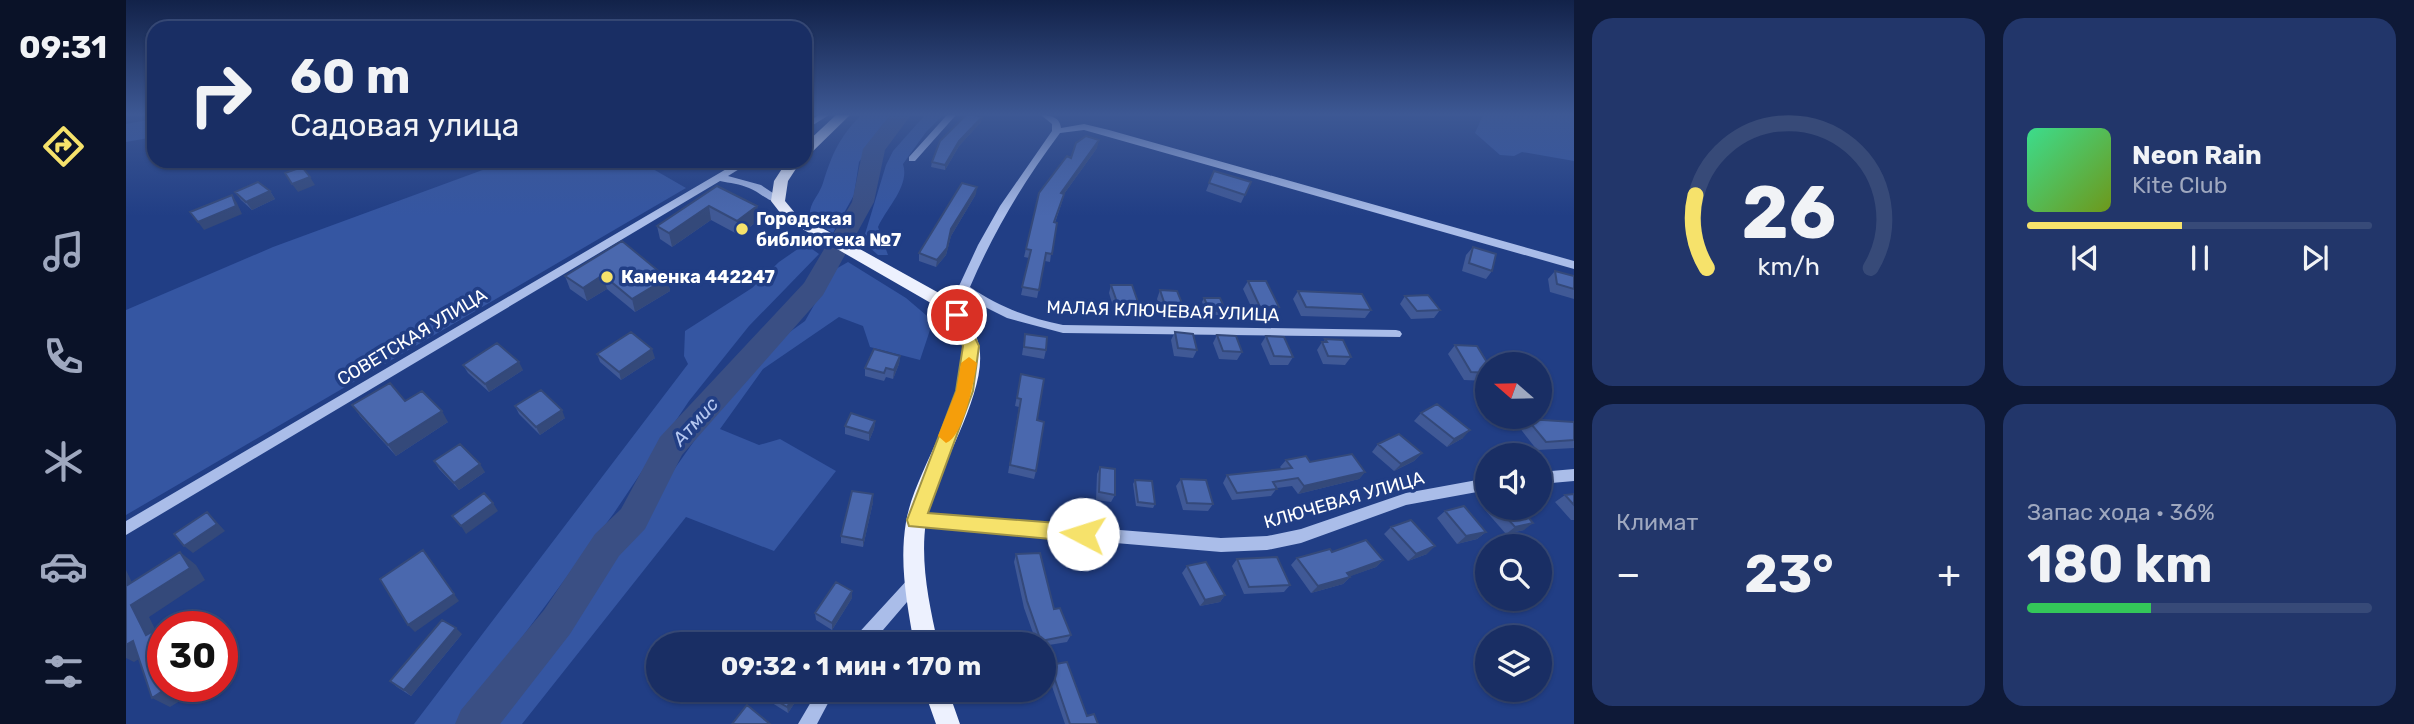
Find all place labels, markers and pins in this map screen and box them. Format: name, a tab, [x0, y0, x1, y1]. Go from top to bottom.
place label: Городская библиотека №7	[756, 208, 901, 251]
marker: Городская библиотека №7	[734, 221, 750, 237]
place label: Каменка 442247	[621, 266, 775, 288]
marker: Каменка 442247	[599, 269, 615, 285]
pin	[927, 285, 987, 345]

